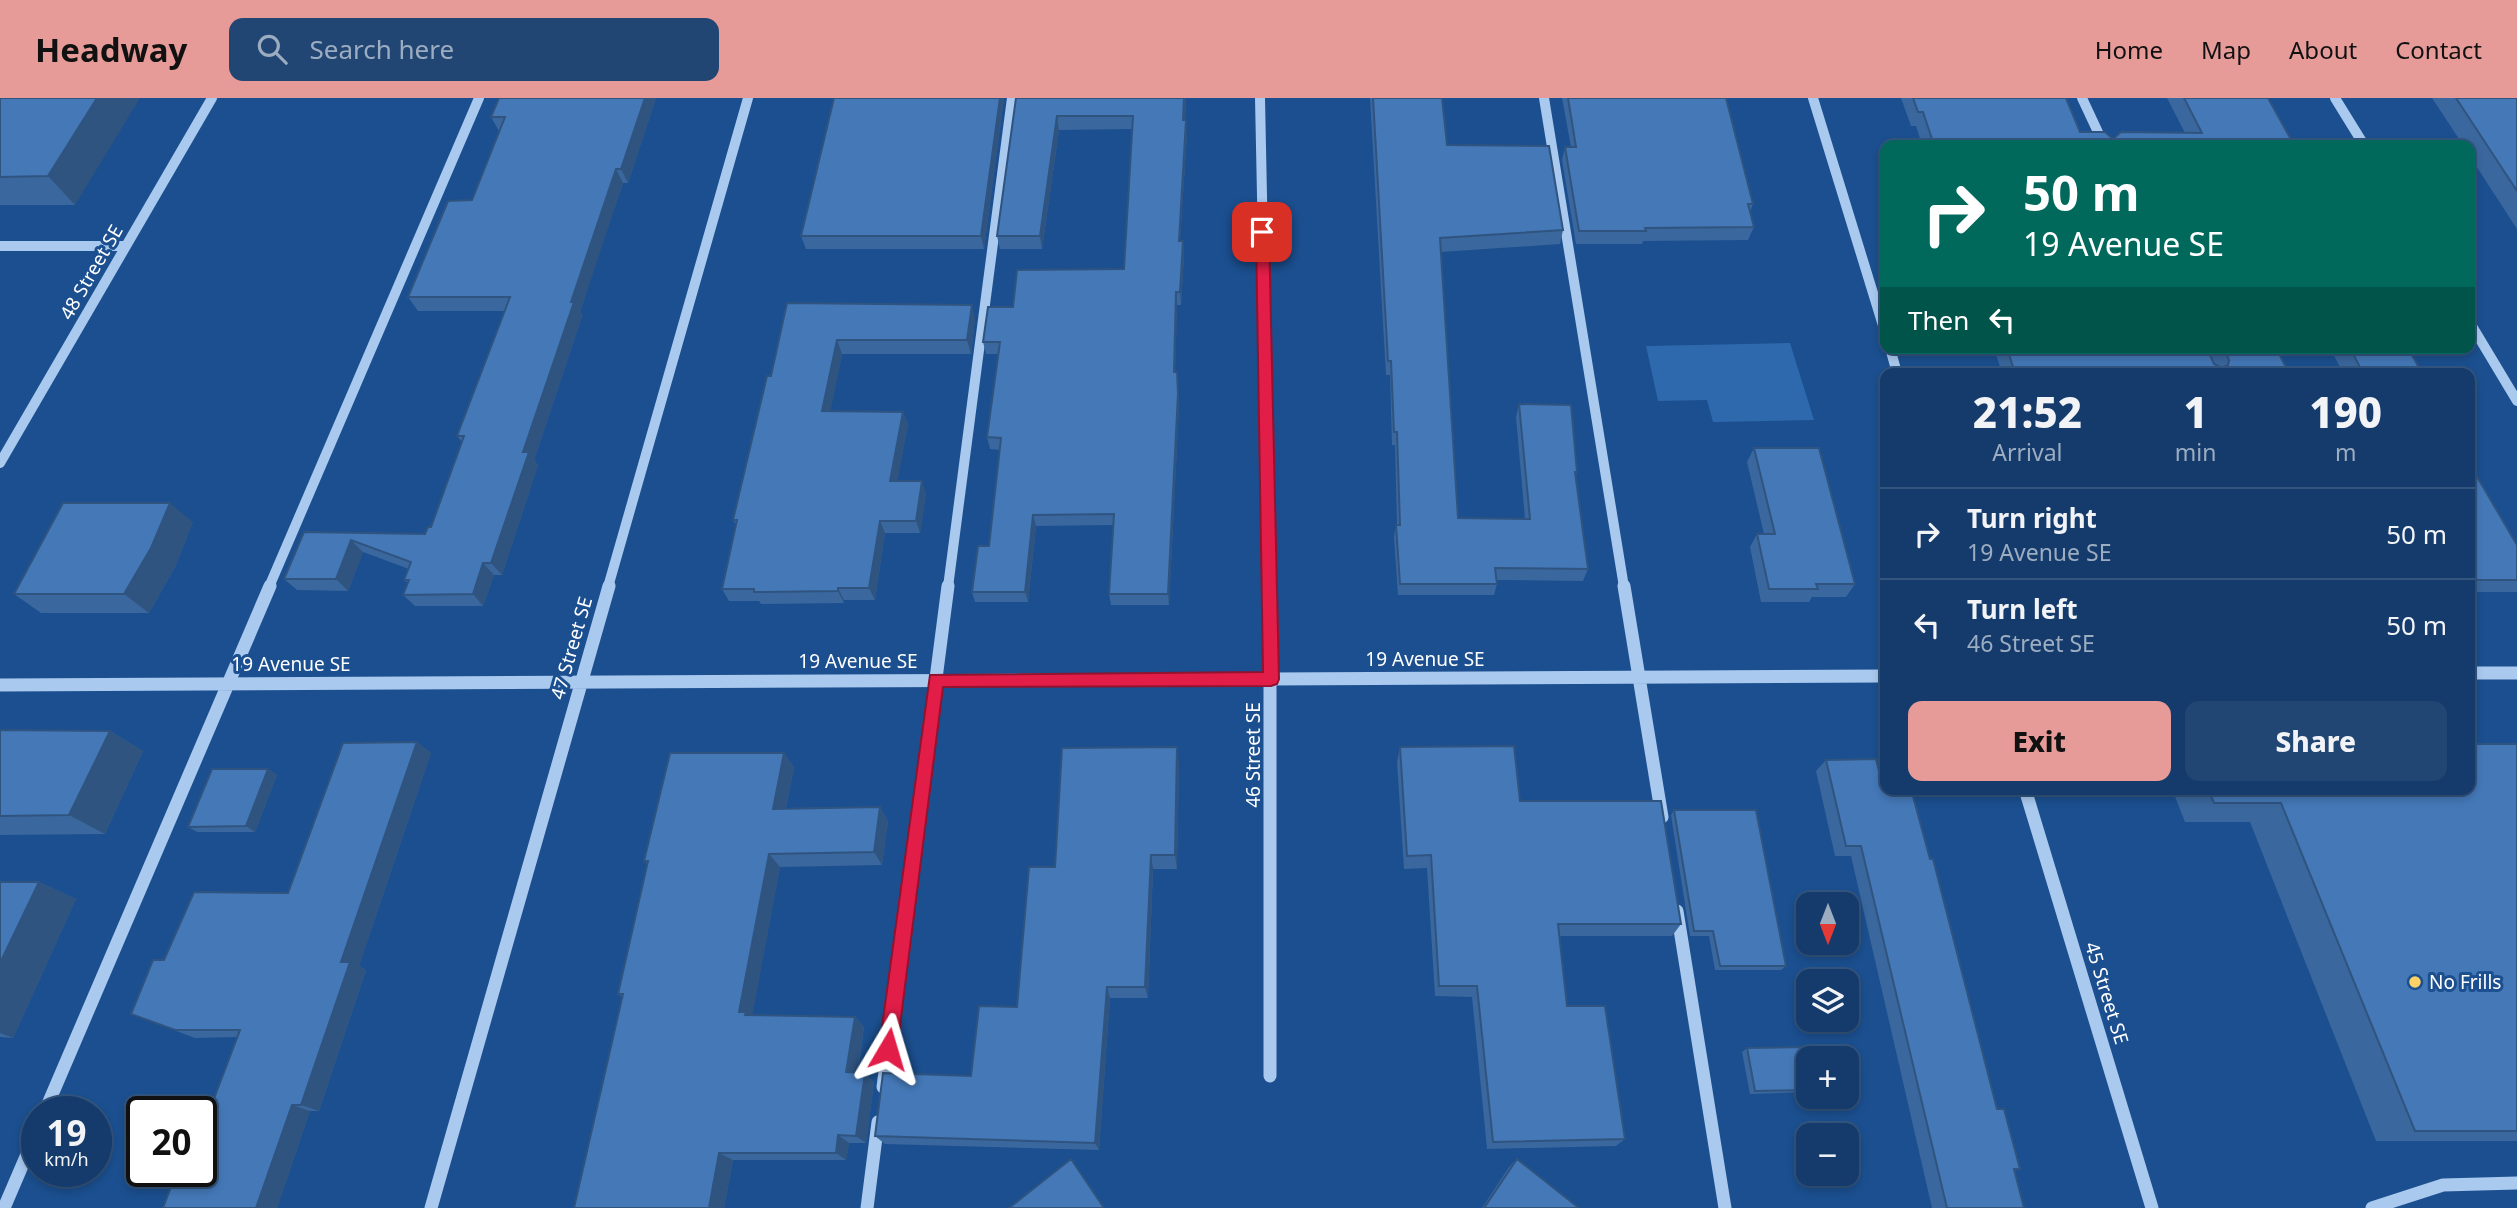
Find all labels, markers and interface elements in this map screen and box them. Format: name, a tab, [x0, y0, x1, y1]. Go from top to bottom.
search box	[229, 18, 719, 81]
text: Headway	[35, 27, 187, 72]
icon: search	[253, 30, 291, 68]
text: Search here	[309, 31, 454, 67]
text: Home	[2095, 33, 2163, 66]
text: Map	[2201, 33, 2251, 66]
text: About	[2289, 33, 2357, 66]
text: Contact	[2395, 33, 2482, 66]
text: 50 m	[2023, 159, 2140, 225]
icon: right	[1908, 168, 1999, 259]
pin	[1232, 202, 1292, 262]
icon: arrive	[1243, 213, 1281, 251]
street label: 48 Street SE	[53, 220, 129, 324]
text: 19 Avenue SE	[2023, 222, 2224, 265]
icon: left	[1983, 301, 2021, 339]
text: Then	[1908, 302, 1969, 338]
text: 21:52	[1973, 383, 2082, 440]
text: 1	[2183, 383, 2208, 440]
text: 190	[2309, 383, 2382, 440]
text: Arrival	[1992, 436, 2062, 468]
text: min	[2175, 436, 2216, 468]
text: m	[2335, 436, 2356, 468]
text: Turn right	[1967, 500, 2097, 536]
icon: right	[1908, 515, 1946, 553]
text: 50 m	[2386, 516, 2447, 552]
text: 19 Avenue SE	[1967, 536, 2111, 568]
text: Turn left	[1967, 591, 2078, 627]
street label: 47 Street SE	[544, 594, 598, 702]
icon: left	[1908, 606, 1946, 644]
text: 50 m	[2386, 607, 2447, 643]
text: 46 Street SE	[1967, 627, 2095, 659]
street label: 19 Avenue SE	[1365, 646, 1485, 672]
street label: 19 Avenue SE	[798, 648, 918, 674]
street label: 19 Avenue SE	[231, 651, 351, 677]
button: Exit	[1908, 701, 2171, 781]
button: Share	[2185, 701, 2447, 781]
street label: 46 Street SE	[1240, 702, 1266, 808]
north arrow	[1796, 892, 1858, 956]
map controls	[1796, 892, 1859, 1186]
street label: 45 Street SE	[2079, 939, 2135, 1047]
button: layers	[1796, 969, 1859, 1032]
place label: No Frills	[2429, 969, 2501, 995]
marker: No Frills	[2407, 974, 2423, 990]
position arrow	[851, 1012, 925, 1086]
button: +	[1796, 1046, 1859, 1109]
speed limit sign: 20	[126, 1096, 217, 1187]
text: 19	[46, 1109, 87, 1156]
button: −	[1796, 1123, 1859, 1186]
text: km/h	[44, 1147, 89, 1171]

